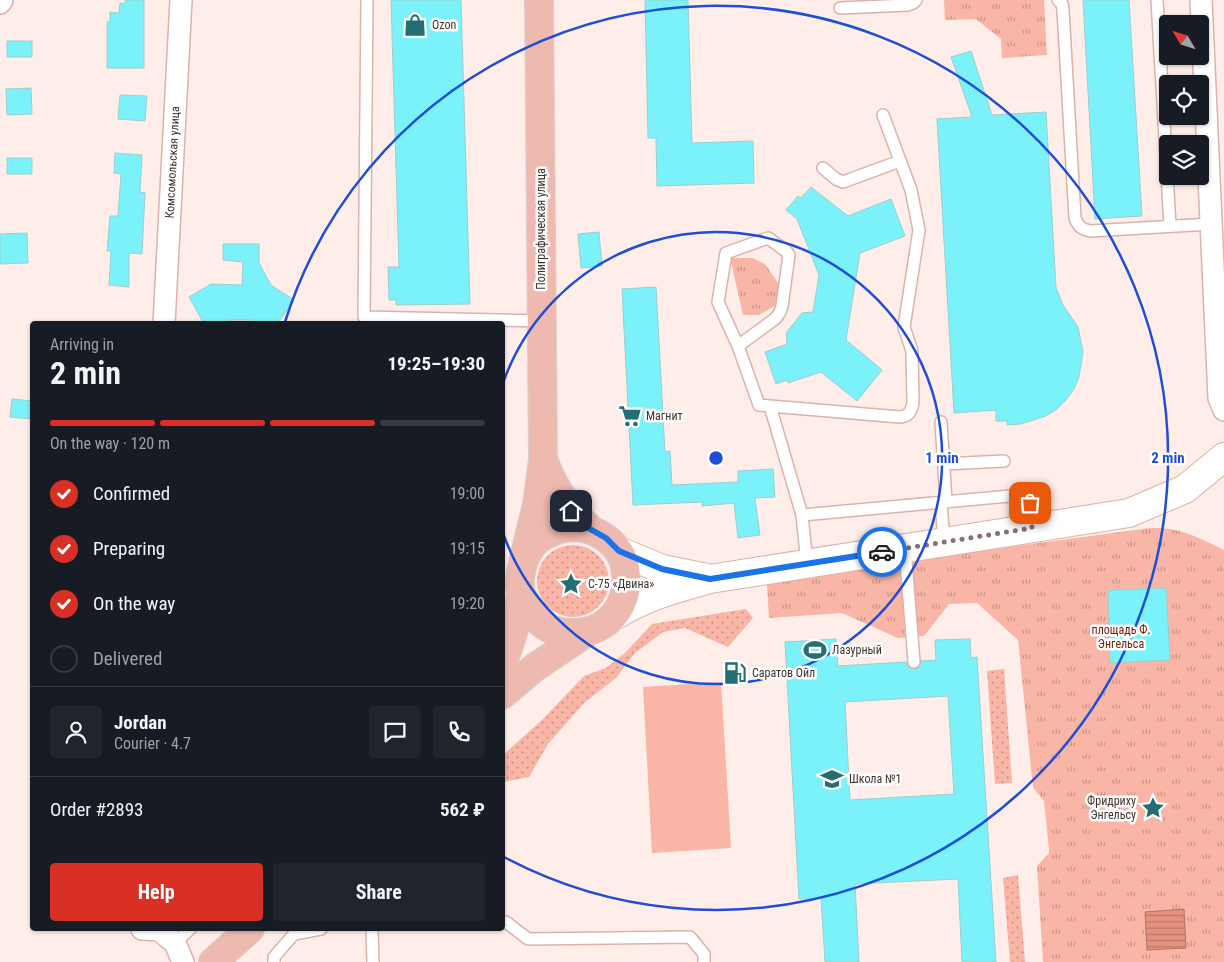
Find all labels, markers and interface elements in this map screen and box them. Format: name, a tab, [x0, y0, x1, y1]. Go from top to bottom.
shop icon: Ozon	[402, 12, 428, 38]
north arrow	[1159, 15, 1209, 65]
map controls	[1159, 15, 1209, 185]
place label: Ozon	[432, 18, 456, 32]
button: locate	[1159, 75, 1209, 125]
street label: Комсомольская улица	[163, 106, 182, 219]
button: layers	[1159, 135, 1209, 185]
street label: Полиграфическая улица	[534, 168, 548, 290]
text: Arriving in	[50, 335, 114, 354]
text: 19:25–19:30	[387, 352, 485, 375]
text: 2 min	[50, 354, 121, 392]
supermarket icon: Магнит	[617, 403, 643, 429]
place label: Магнит	[646, 409, 683, 423]
text: On the way · 120 m	[50, 434, 170, 453]
centre of rings	[707, 449, 725, 467]
text: 1 min	[925, 449, 959, 467]
text: 2 min	[1151, 449, 1185, 467]
icon: check	[50, 480, 78, 508]
text: Confirmed	[93, 482, 170, 505]
pin	[1009, 482, 1051, 524]
text: 19:00	[450, 484, 485, 503]
icon: bag	[1016, 489, 1044, 517]
pin	[550, 490, 592, 532]
icon: home	[557, 497, 585, 525]
courier	[857, 527, 907, 577]
icon: check	[50, 535, 78, 563]
text: Preparing	[93, 537, 165, 560]
icon: car	[868, 538, 896, 566]
text: 19:15	[450, 539, 485, 558]
place icon: С-75 «Двина»	[558, 571, 584, 597]
place label: С-75 «Двина»	[588, 577, 654, 591]
icon: check	[50, 590, 78, 618]
text: On the way	[93, 592, 175, 615]
text: 19:20	[450, 594, 485, 613]
park label: площадь Ф. Энгельса	[1092, 623, 1150, 651]
sports icon: Лазурный	[802, 637, 828, 663]
place label: Лазурный	[832, 643, 882, 657]
text: Delivered	[93, 647, 162, 670]
fuel station icon: Саратов Ойл	[722, 660, 748, 686]
place label: Саратов Ойл	[752, 666, 815, 680]
button: person	[50, 706, 102, 758]
button: chat	[369, 706, 421, 758]
button: phone	[433, 706, 485, 758]
text: Jordan	[114, 711, 167, 734]
text: Courier · 4.7	[114, 734, 191, 753]
school or university icon: Школа №1	[819, 766, 845, 792]
place label: Школа №1	[849, 772, 902, 786]
place label: Фридриху Энгельсу	[1087, 794, 1136, 822]
place icon: Фридриху Энгельсу	[1140, 795, 1166, 821]
text: Order #2893	[50, 798, 143, 821]
text: 562 ₽	[440, 798, 485, 821]
button: Help	[50, 863, 263, 921]
button: Share	[273, 863, 485, 921]

